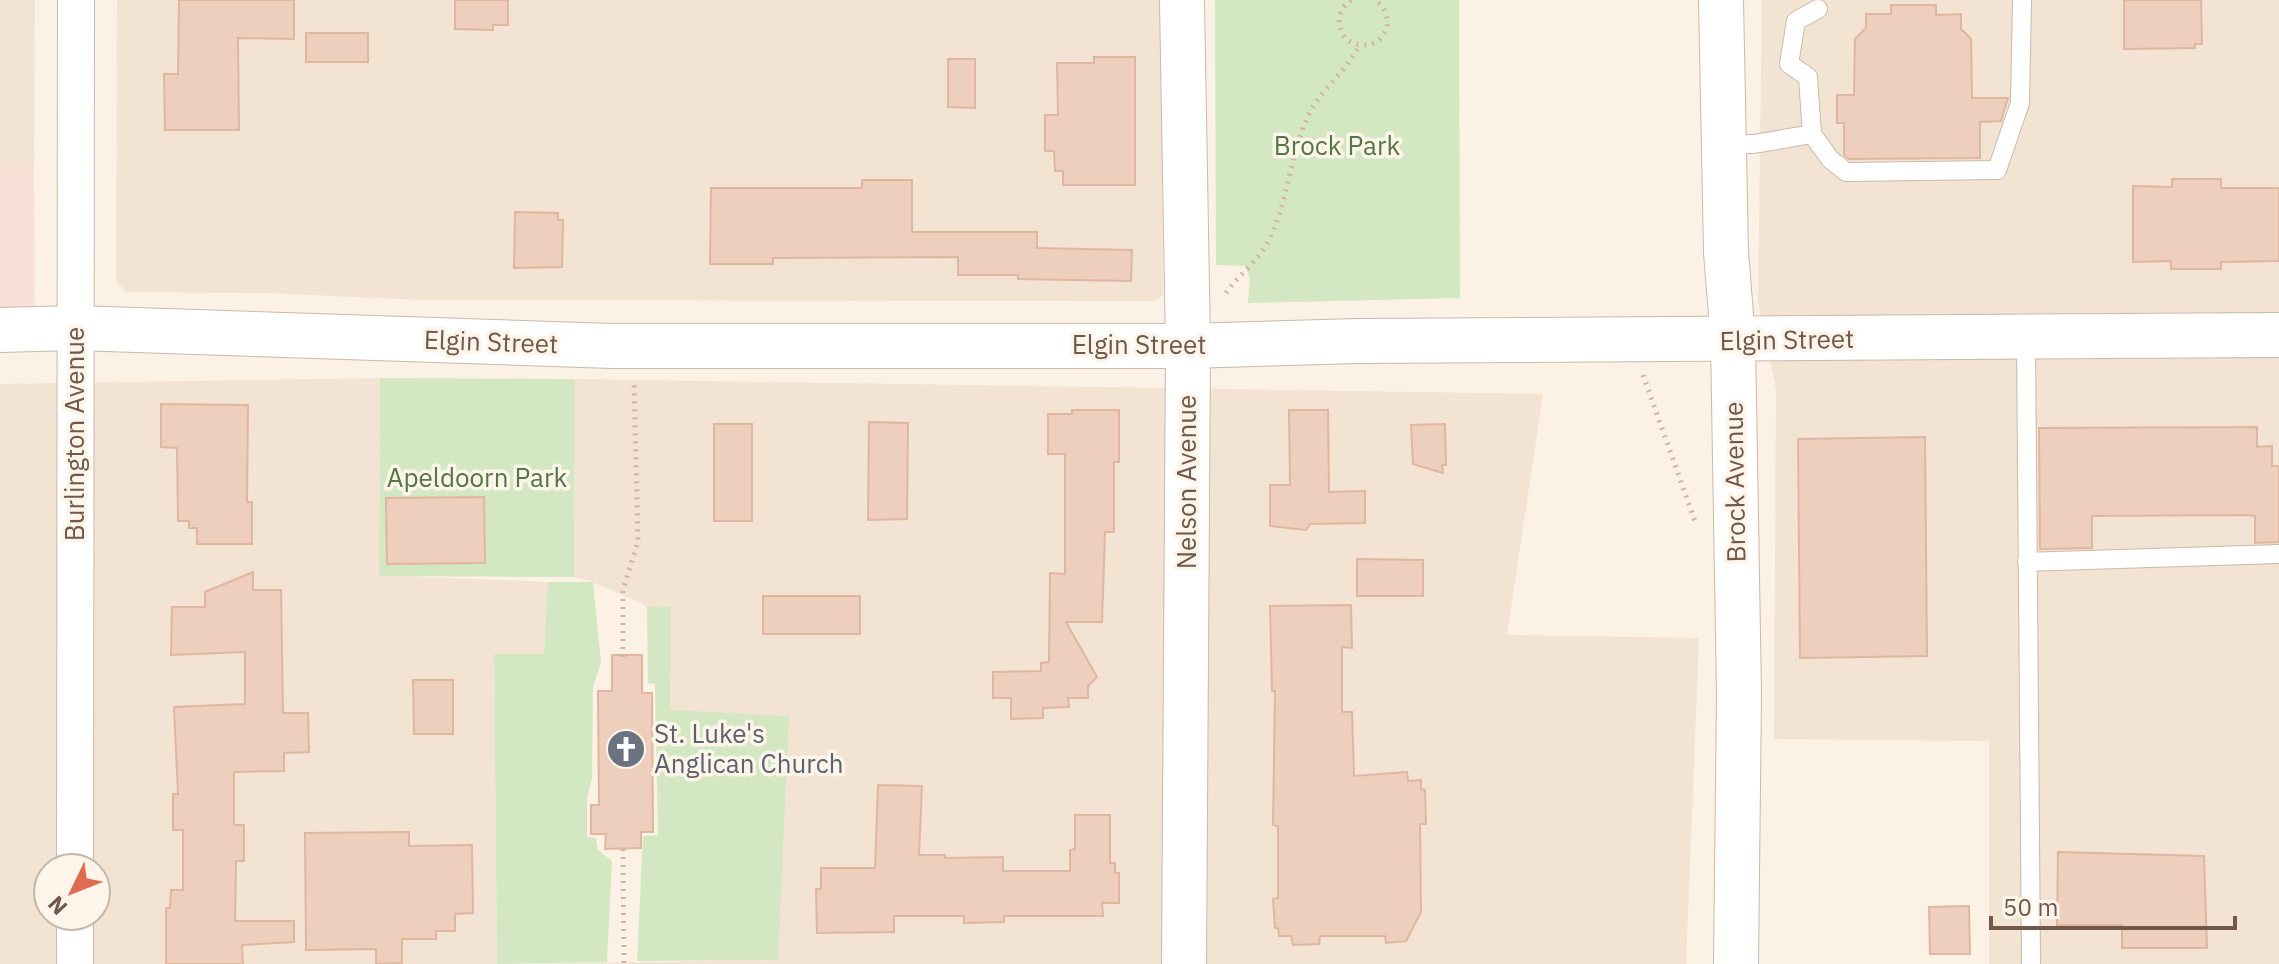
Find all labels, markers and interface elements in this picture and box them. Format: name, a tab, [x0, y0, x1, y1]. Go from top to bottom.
park label: Brock Park	[1274, 128, 1401, 162]
street label: Elgin Street	[1719, 321, 1855, 357]
street label: Elgin Street	[423, 322, 559, 360]
street label: Burlington Avenue	[57, 327, 91, 541]
street label: Elgin Street	[1072, 327, 1206, 361]
street label: Nelson Avenue	[1169, 395, 1203, 569]
street label: Brock Avenue	[1716, 401, 1752, 563]
park label: Apeldoorn Park	[387, 460, 567, 494]
place label: St. Luke's Anglican Church	[654, 716, 844, 780]
church icon: St. Luke's Anglican Church	[605, 728, 647, 770]
north arrow	[32, 852, 112, 932]
scale bar	[1991, 880, 2235, 930]
text: N	[41, 890, 73, 922]
text: 50 m	[2003, 891, 2058, 923]

